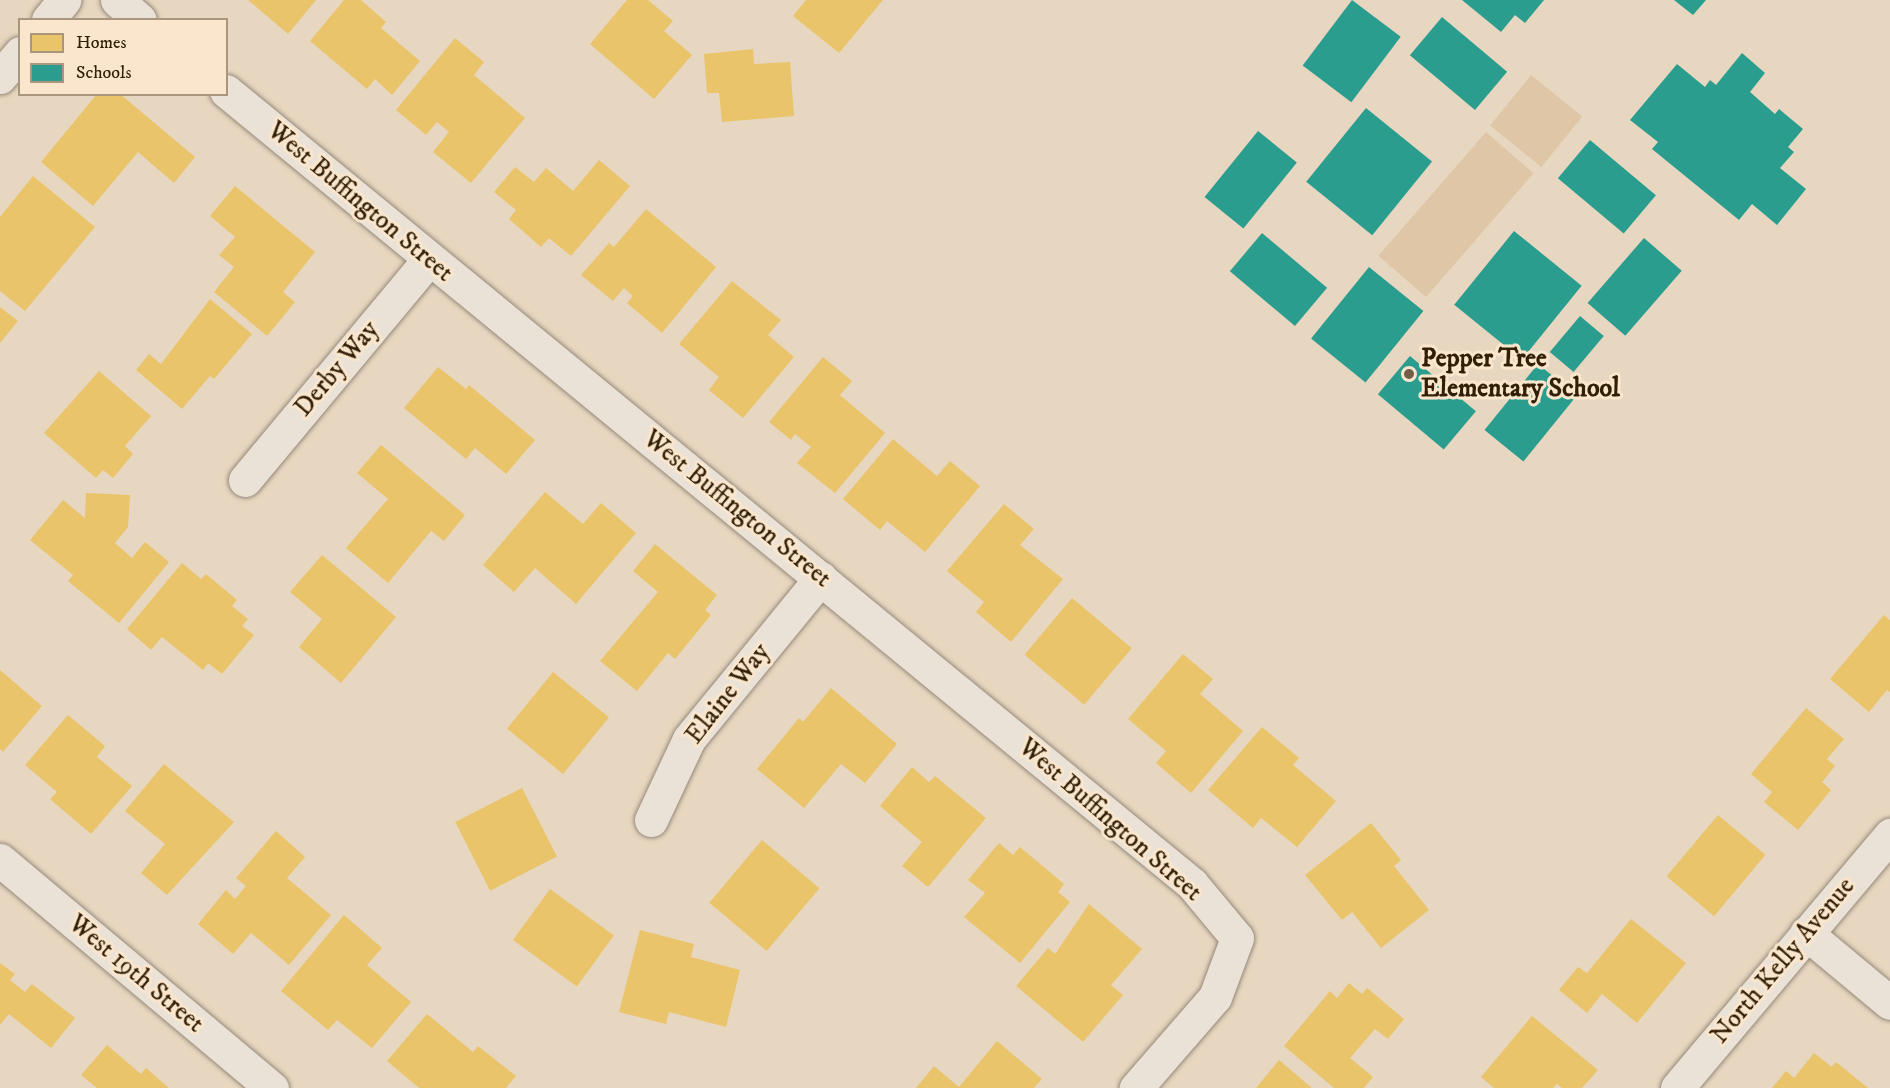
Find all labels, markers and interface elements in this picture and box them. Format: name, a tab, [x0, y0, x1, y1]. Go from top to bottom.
legend	[18, 18, 228, 96]
text: Homes	[76, 32, 127, 54]
text: Schools	[76, 62, 131, 84]
street label: West Buffington Street	[261, 115, 459, 289]
street label: Derby Way	[288, 315, 386, 423]
place label: Pepper Tree Elementary School	[1421, 343, 1620, 404]
marker: Pepper Tree Elementary School	[1402, 367, 1416, 381]
street label: West Buffington Street	[637, 424, 837, 594]
street label: Elaine Way	[679, 637, 777, 751]
street label: West Buffington Street	[1012, 732, 1208, 908]
street label: North Kelly Avenue	[1704, 871, 1862, 1051]
street label: West 19th Street	[62, 908, 210, 1040]

